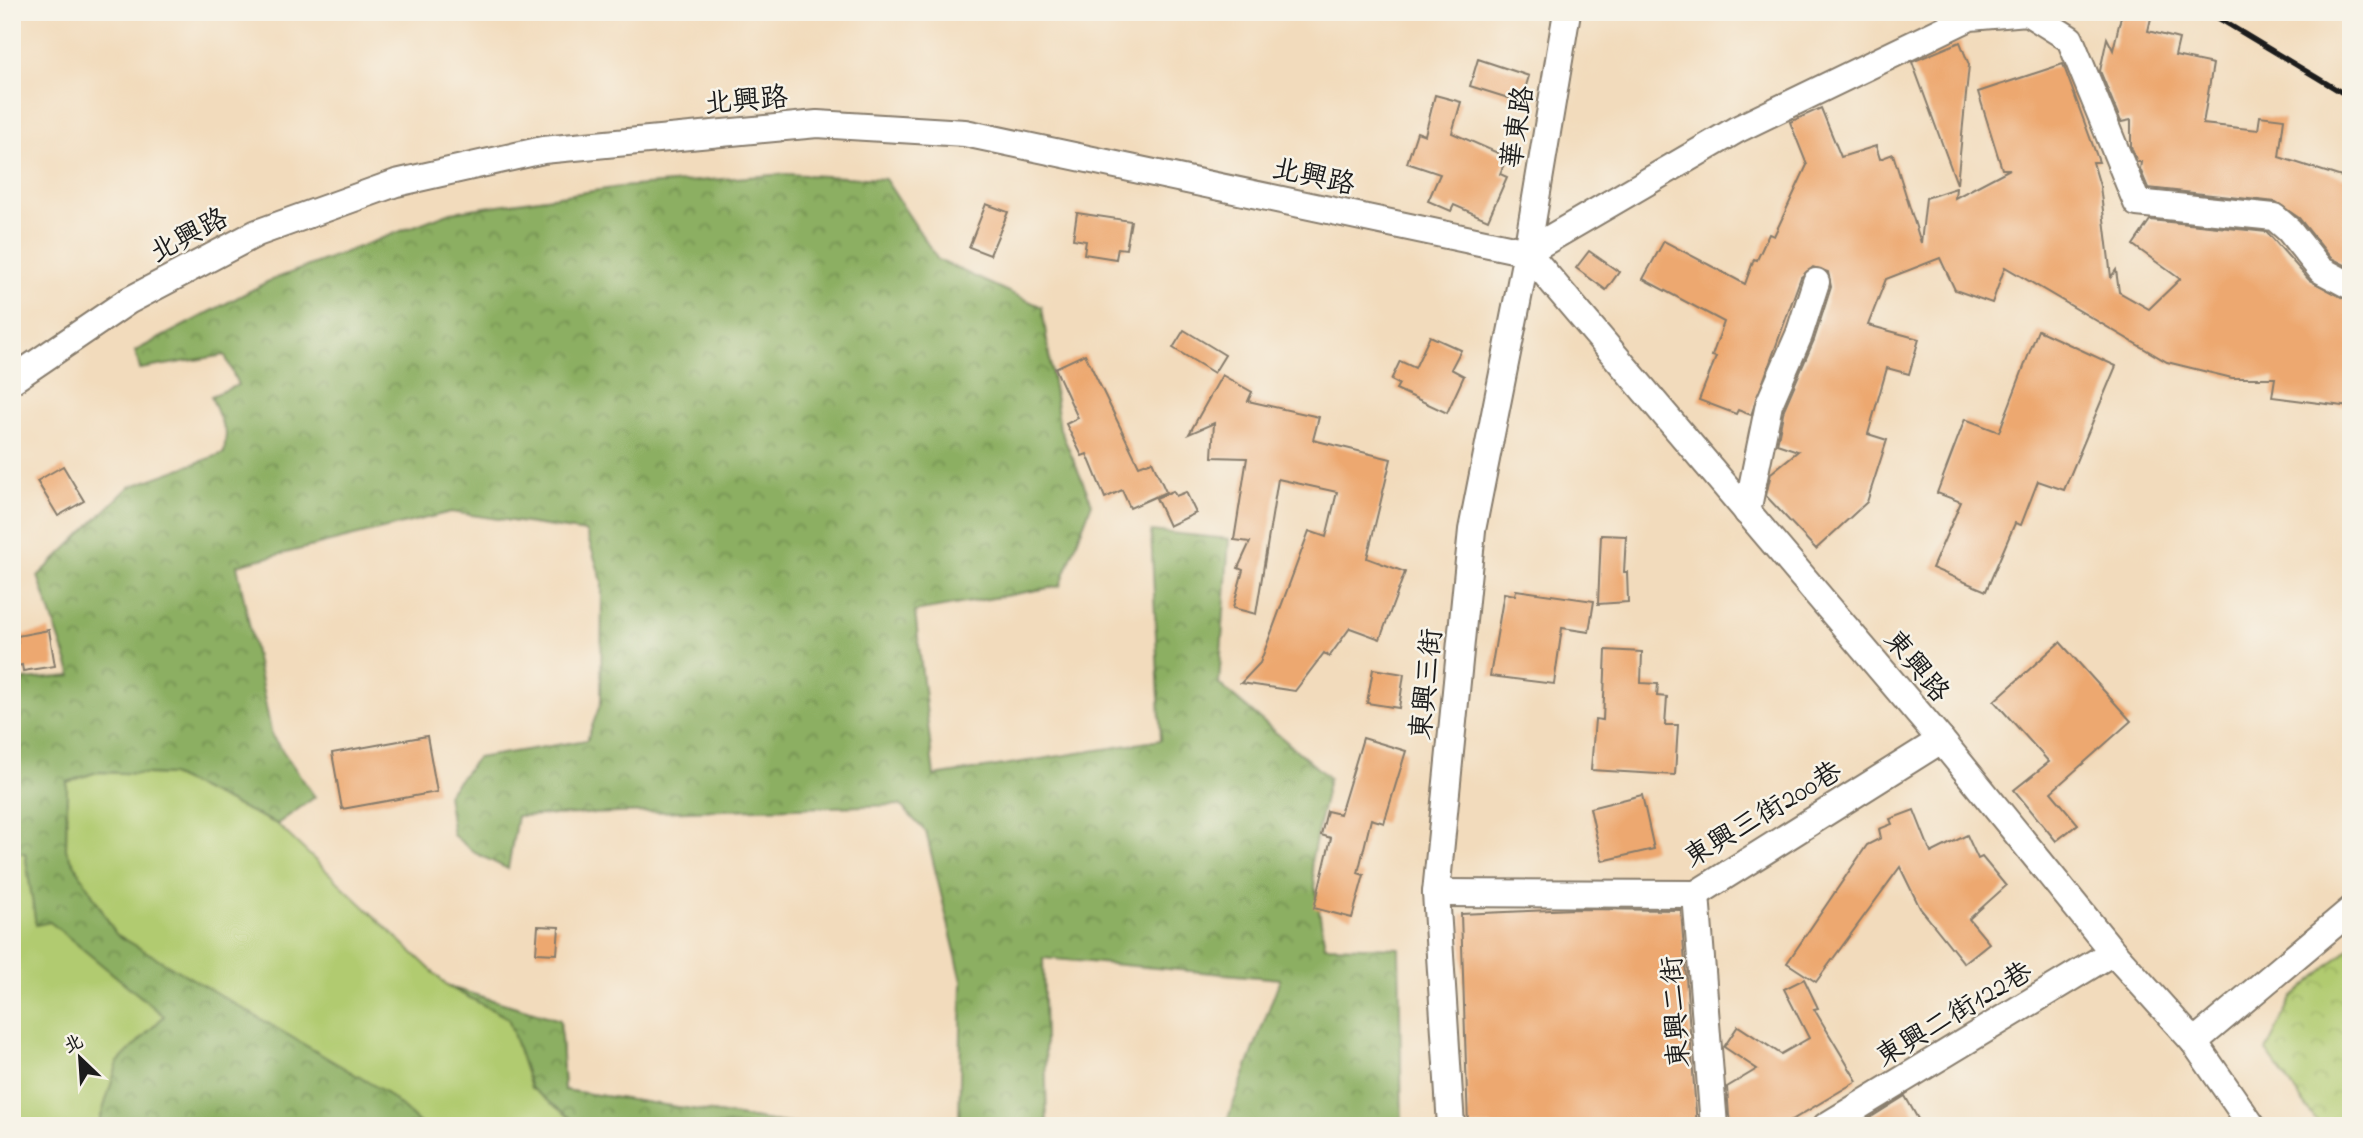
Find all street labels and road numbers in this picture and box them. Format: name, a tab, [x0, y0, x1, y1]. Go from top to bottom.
street label: 北興路	[703, 78, 790, 127]
street label: 華東路	[1493, 83, 1546, 172]
street label: 北興路	[1268, 150, 1359, 207]
street label: 北興路	[143, 199, 236, 275]
street label: 東興路	[1873, 622, 1958, 713]
street label: 東興三街	[1402, 627, 1455, 742]
street label: 東興三街200巷	[1677, 752, 1852, 879]
street label: 東興二街122巷	[1868, 952, 2042, 1079]
street label: 東興二街	[1653, 954, 1702, 1069]

